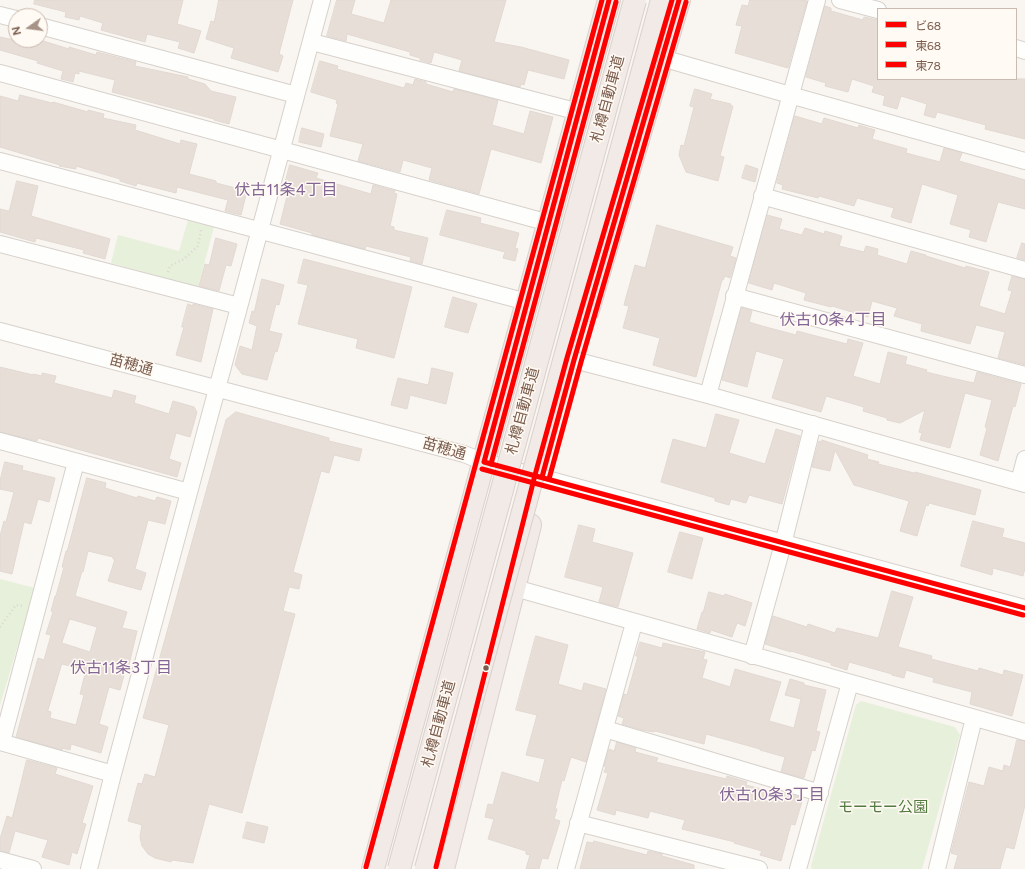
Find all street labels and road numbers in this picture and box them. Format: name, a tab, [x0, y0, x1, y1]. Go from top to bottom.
street label: 札樽自動車道	[588, 53, 628, 145]
street label: 苗穂通	[107, 350, 155, 380]
street label: 札樽自動車道	[503, 365, 543, 457]
street label: 苗穂通	[420, 434, 468, 464]
street label: 札樽自動車道	[419, 678, 459, 770]

